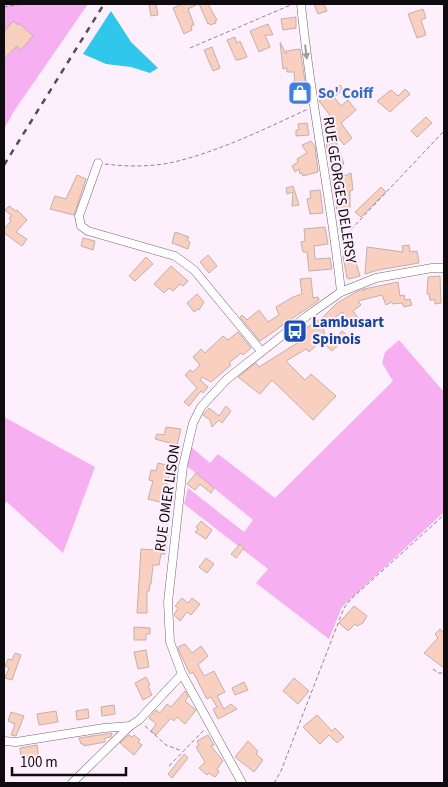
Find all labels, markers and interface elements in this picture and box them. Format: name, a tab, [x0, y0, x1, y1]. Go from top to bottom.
one-way arrow	[302, 45, 310, 61]
shop icon: So' Coiff	[287, 80, 313, 106]
place label: So' Coiff	[318, 83, 374, 104]
street label: RUE GEORGES DELERSY	[318, 115, 362, 266]
place label: Lambusart Spinois	[312, 312, 384, 350]
bus stop icon: Lambusart Spinois	[282, 318, 308, 344]
street label: RUE OMER LISON	[150, 443, 185, 553]
scale bar	[12, 744, 126, 776]
text: 100 m	[20, 752, 58, 773]

